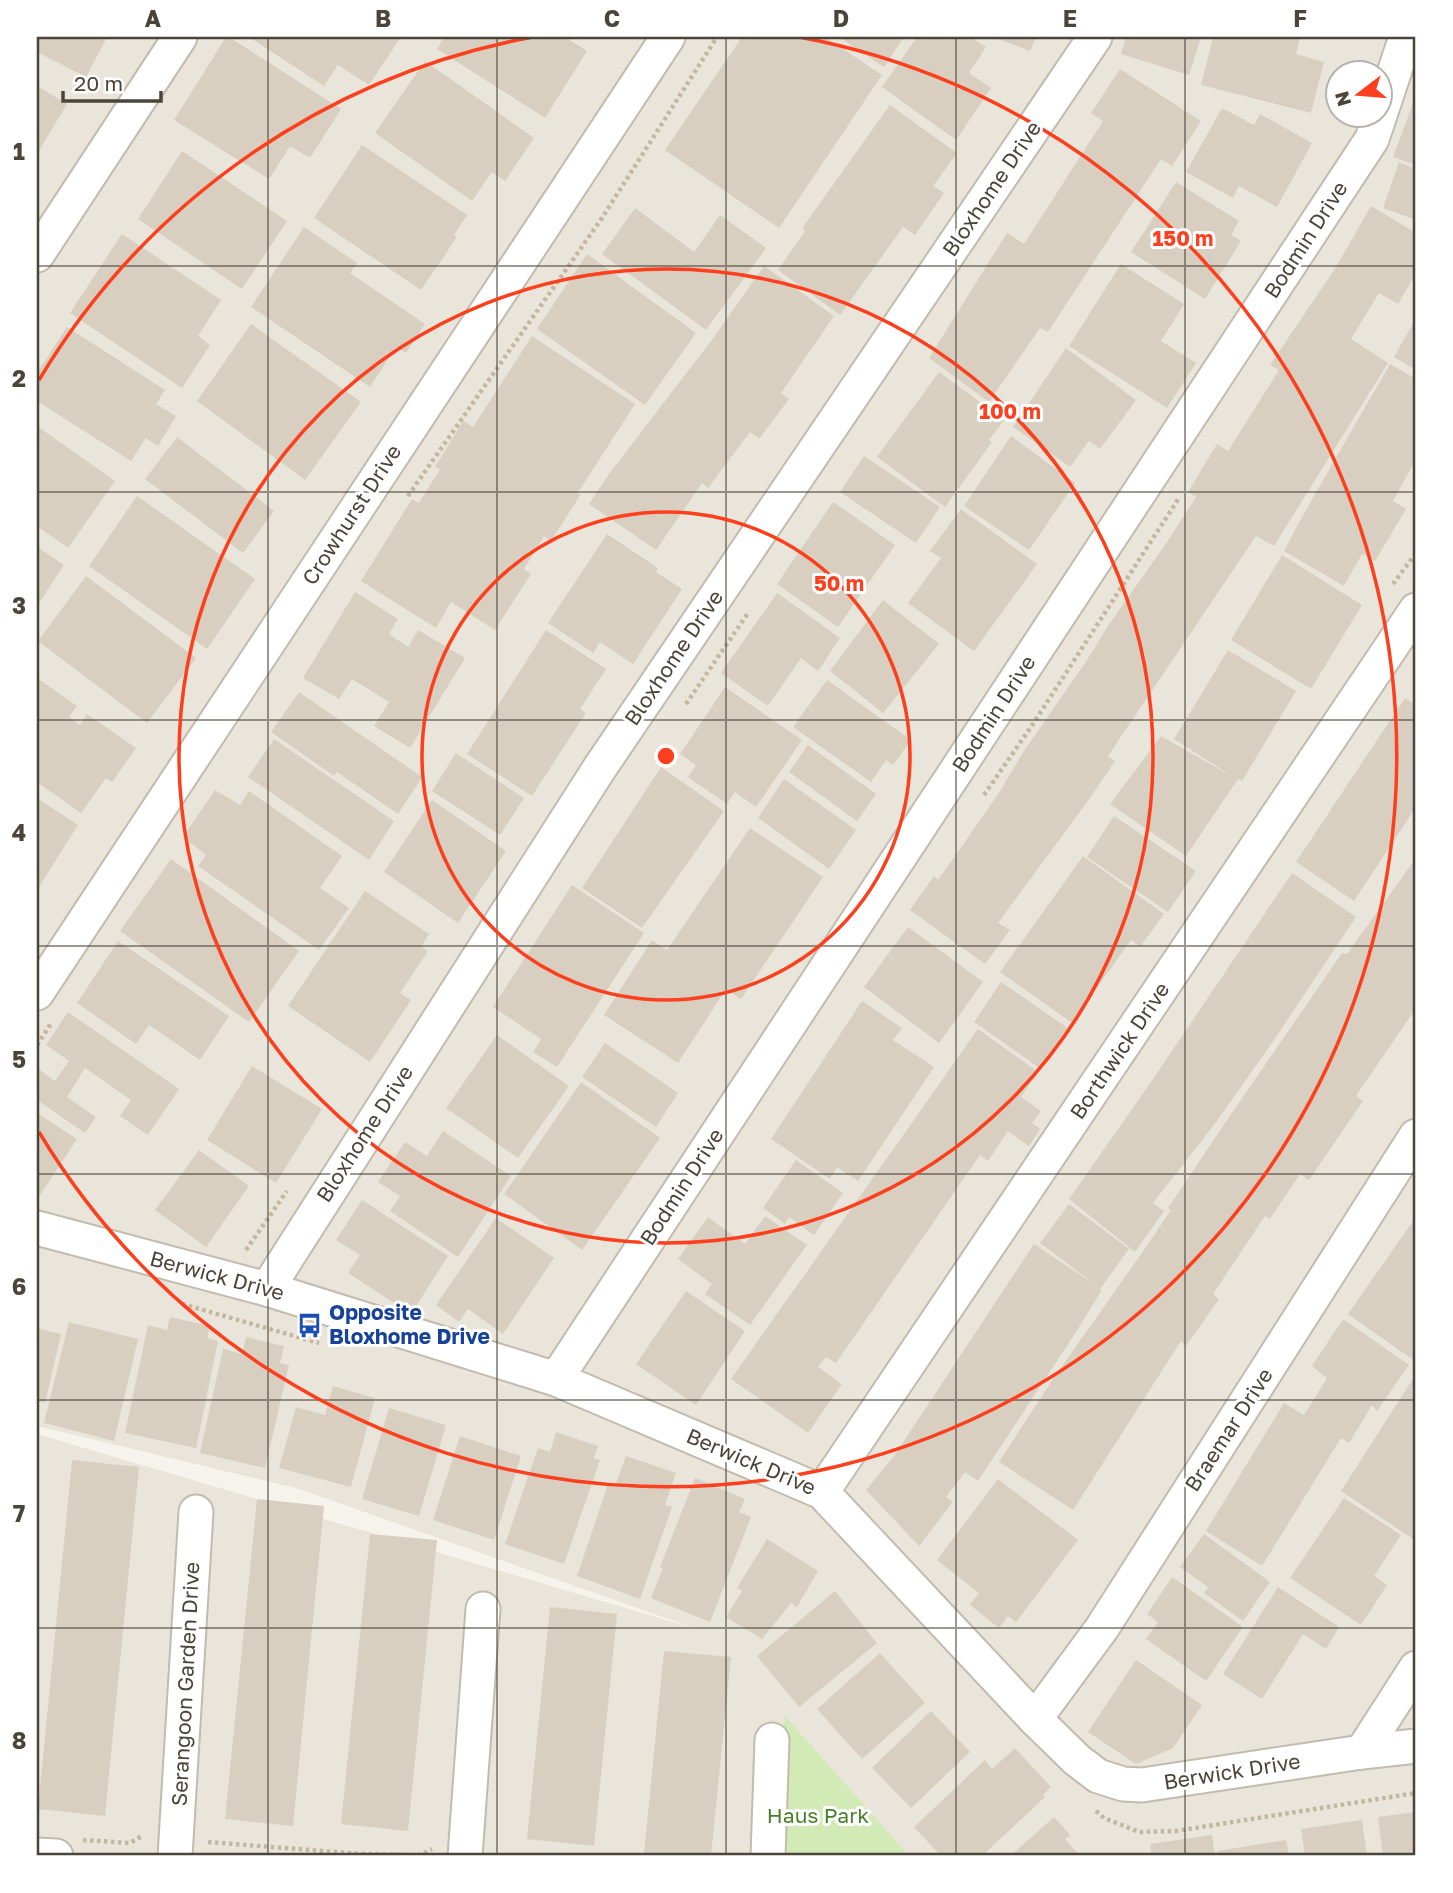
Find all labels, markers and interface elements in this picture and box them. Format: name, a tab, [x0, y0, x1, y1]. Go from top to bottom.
text: A	[145, 4, 162, 32]
text: B	[375, 4, 391, 32]
text: C	[604, 4, 620, 32]
text: D	[833, 4, 849, 32]
text: E	[1063, 4, 1077, 32]
text: F	[1293, 4, 1307, 32]
scale bar	[63, 60, 161, 104]
north arrow	[1324, 60, 1394, 130]
text: 20 m	[74, 70, 123, 96]
text: N	[1329, 89, 1355, 109]
street label: Bloxhome Drive	[936, 116, 1046, 261]
text: 1	[13, 137, 25, 165]
street label: Bodmin Drive	[1258, 176, 1353, 303]
text: 150 m	[1153, 225, 1213, 251]
text: 2	[12, 364, 26, 392]
text: 100 m	[979, 398, 1041, 424]
street label: Crowhurst Drive	[296, 439, 406, 590]
text: 50 m	[814, 570, 864, 596]
street label: Bloxhome Drive	[618, 585, 728, 730]
text: 3	[12, 591, 26, 619]
street label: Bodmin Drive	[946, 650, 1041, 777]
centre of rings	[654, 744, 678, 768]
text: 4	[12, 818, 26, 846]
street label: Borthwick Drive	[1064, 977, 1175, 1124]
text: 5	[12, 1045, 26, 1073]
street label: Bloxhome Drive	[310, 1060, 418, 1207]
street label: Bodmin Drive	[634, 1123, 729, 1250]
street label: Berwick Drive	[147, 1245, 287, 1305]
text: 6	[12, 1272, 26, 1300]
place label: Opposite Bloxhome Drive	[329, 1299, 490, 1349]
bus stop icon: Opposite Bloxhome Drive	[295, 1311, 323, 1339]
street label: Braemar Drive	[1179, 1363, 1278, 1496]
street label: Berwick Drive	[683, 1422, 820, 1500]
text: 7	[13, 1499, 25, 1527]
street label: Serangoon Garden Drive	[166, 1561, 204, 1807]
text: 8	[12, 1726, 26, 1754]
street label: Berwick Drive	[1162, 1747, 1302, 1795]
park label: Haus Park	[767, 1802, 869, 1828]

